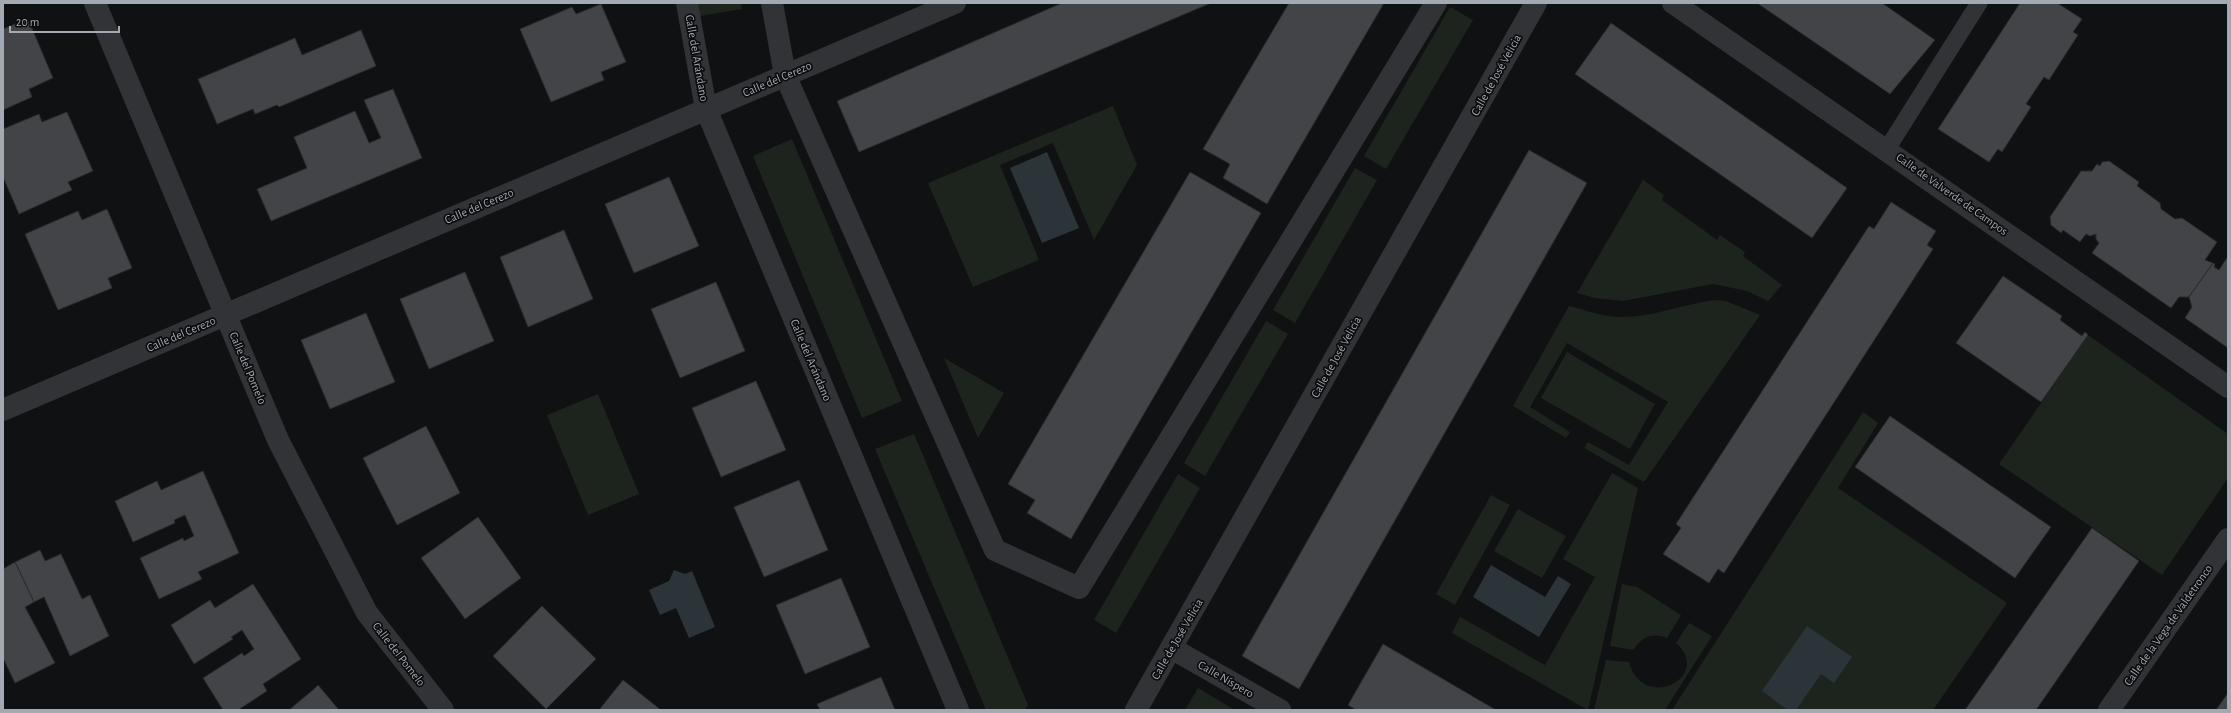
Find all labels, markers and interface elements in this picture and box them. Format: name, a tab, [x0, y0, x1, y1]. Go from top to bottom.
scale bar	[10, 8, 119, 34]
street label: Calle del Arándano	[683, 14, 711, 102]
text: 20 m	[16, 16, 39, 28]
street label: Calle de José Velicia	[1469, 32, 1524, 118]
street label: Calle del Cerezo	[741, 59, 813, 99]
street label: Calle de Valverde de Campos	[1894, 151, 2010, 237]
street label: Calle del Cerezo	[443, 186, 515, 226]
street label: Calle del Cerezo	[145, 314, 217, 354]
street label: Calle de José Velicia	[1309, 314, 1364, 400]
street label: Calle del Arándano	[788, 317, 834, 403]
street label: Calle del Pomelo	[227, 330, 269, 406]
street label: Calle de la Vega de Valdetronco	[2122, 562, 2214, 688]
street label: Calle de José Velicia	[1149, 596, 1205, 681]
street label: Calle del Pomelo	[370, 620, 428, 688]
street label: Calle Níspero	[1196, 658, 1256, 700]

